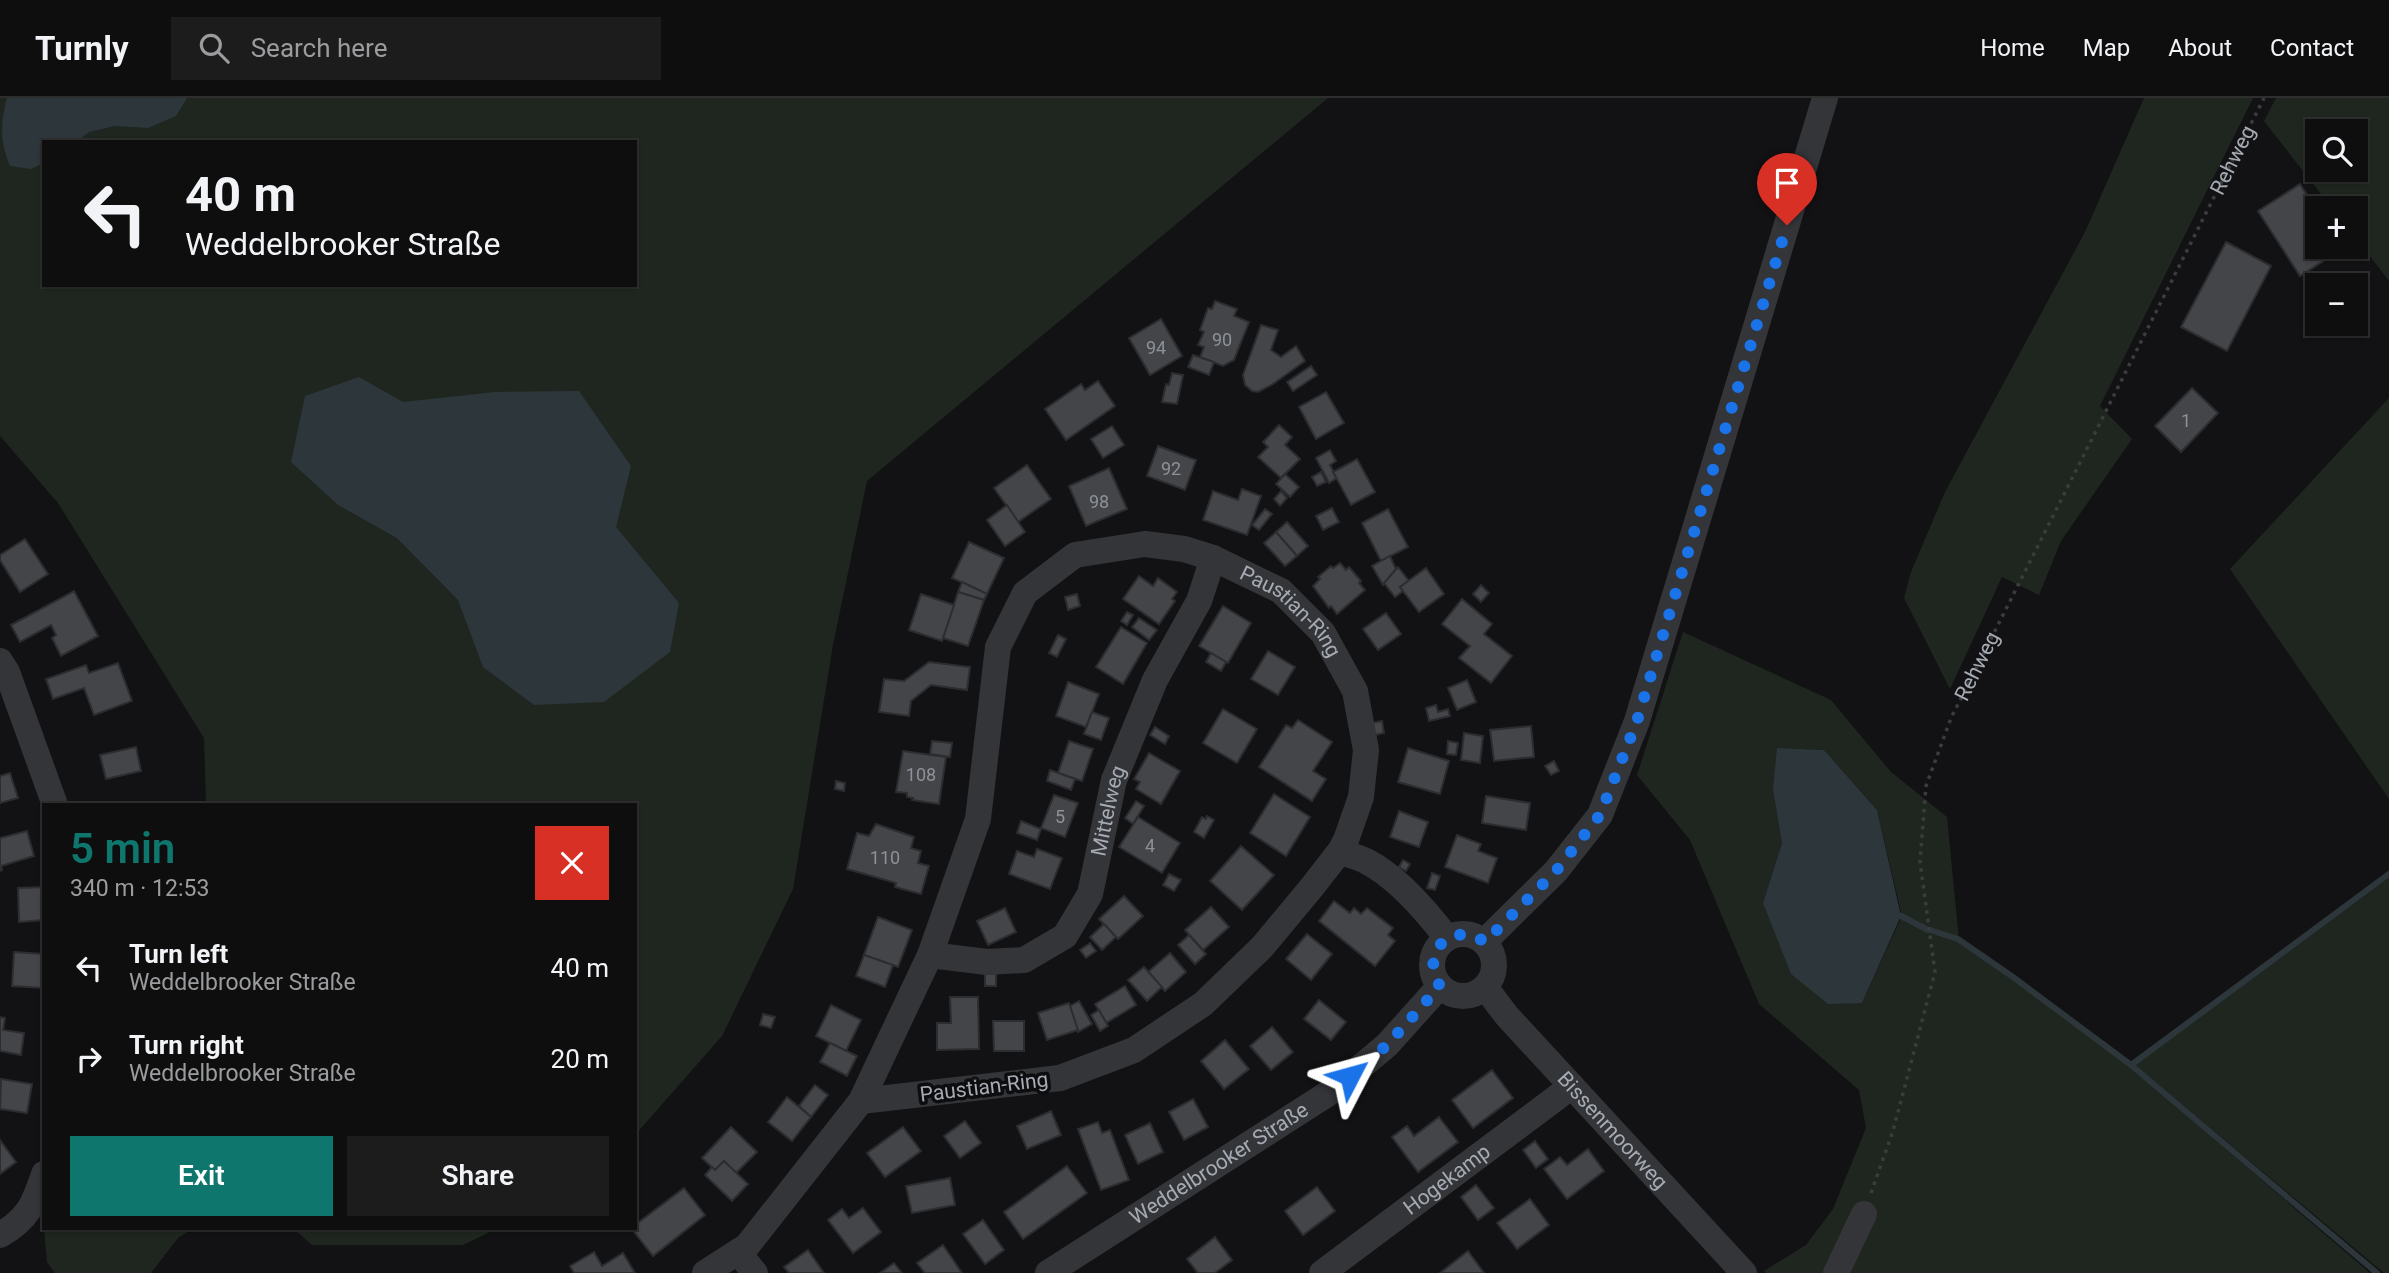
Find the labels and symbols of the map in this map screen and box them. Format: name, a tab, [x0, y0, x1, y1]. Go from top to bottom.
street label: Rehweg	[2205, 121, 2260, 199]
pin	[1757, 153, 1817, 225]
house number: 90	[1212, 329, 1232, 350]
house number: 94	[1146, 337, 1166, 358]
house number: 1	[2181, 410, 2191, 431]
house number: 92	[1161, 458, 1181, 479]
house number: 98	[1089, 491, 1109, 512]
street label: Paustian-Ring	[1236, 561, 1346, 661]
street label: Rehweg	[1950, 628, 2005, 705]
street label: Mittelweg	[1086, 762, 1131, 858]
house number: 108	[906, 764, 936, 785]
house number: 5	[1055, 806, 1065, 827]
house number: 4	[1145, 835, 1155, 856]
house number: 110	[870, 847, 900, 868]
position arrow	[1313, 1039, 1387, 1113]
street label: Paustian-Ring	[918, 1067, 1050, 1107]
street label: Bissenmoorweg	[1552, 1067, 1673, 1194]
street label: Weddelbrooker Straße	[1125, 1097, 1313, 1229]
street label: Hogekamp	[1399, 1139, 1495, 1220]

